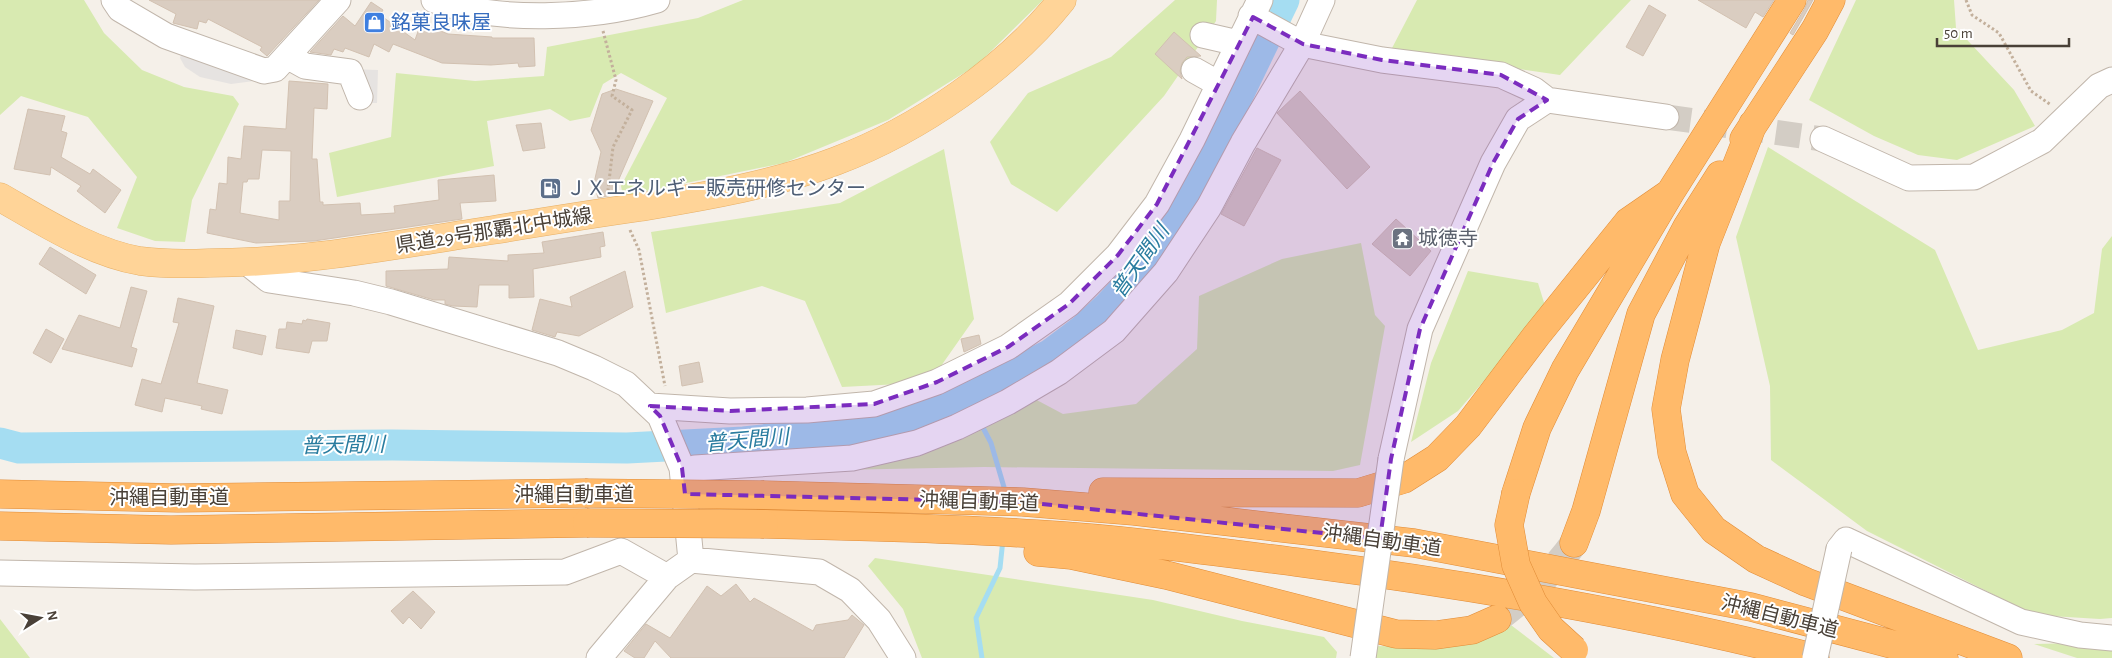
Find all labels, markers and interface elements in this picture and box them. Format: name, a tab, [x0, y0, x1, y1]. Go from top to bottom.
shop icon: 銘菓良味屋	[363, 10, 387, 34]
place label: 銘菓良味屋	[391, 12, 491, 33]
scale bar	[1937, 15, 2070, 47]
text: 50 m	[1944, 26, 1973, 41]
fuel station icon: ＪＸエネルギー販売研修センター	[538, 176, 562, 200]
place label: ＪＸエネルギー販売研修センター	[566, 177, 866, 199]
street label: 県道29号那覇北中城線	[394, 204, 594, 256]
water label: 普天間川	[1107, 219, 1174, 302]
temple icon: 城徳寺	[1390, 226, 1414, 250]
place label: 城徳寺	[1418, 227, 1478, 249]
water label: 普天間川	[704, 425, 792, 455]
water label: 普天間川	[301, 433, 387, 457]
street label: 沖縄自動車道	[514, 483, 634, 505]
street label: 沖縄自動車道	[109, 486, 229, 508]
street label: 沖縄自動車道	[919, 488, 1039, 514]
street label: 沖縄自動車道	[1321, 521, 1443, 559]
street label: 沖縄自動車道	[1719, 591, 1841, 641]
north arrow	[15, 593, 65, 643]
text: N	[44, 610, 60, 622]

